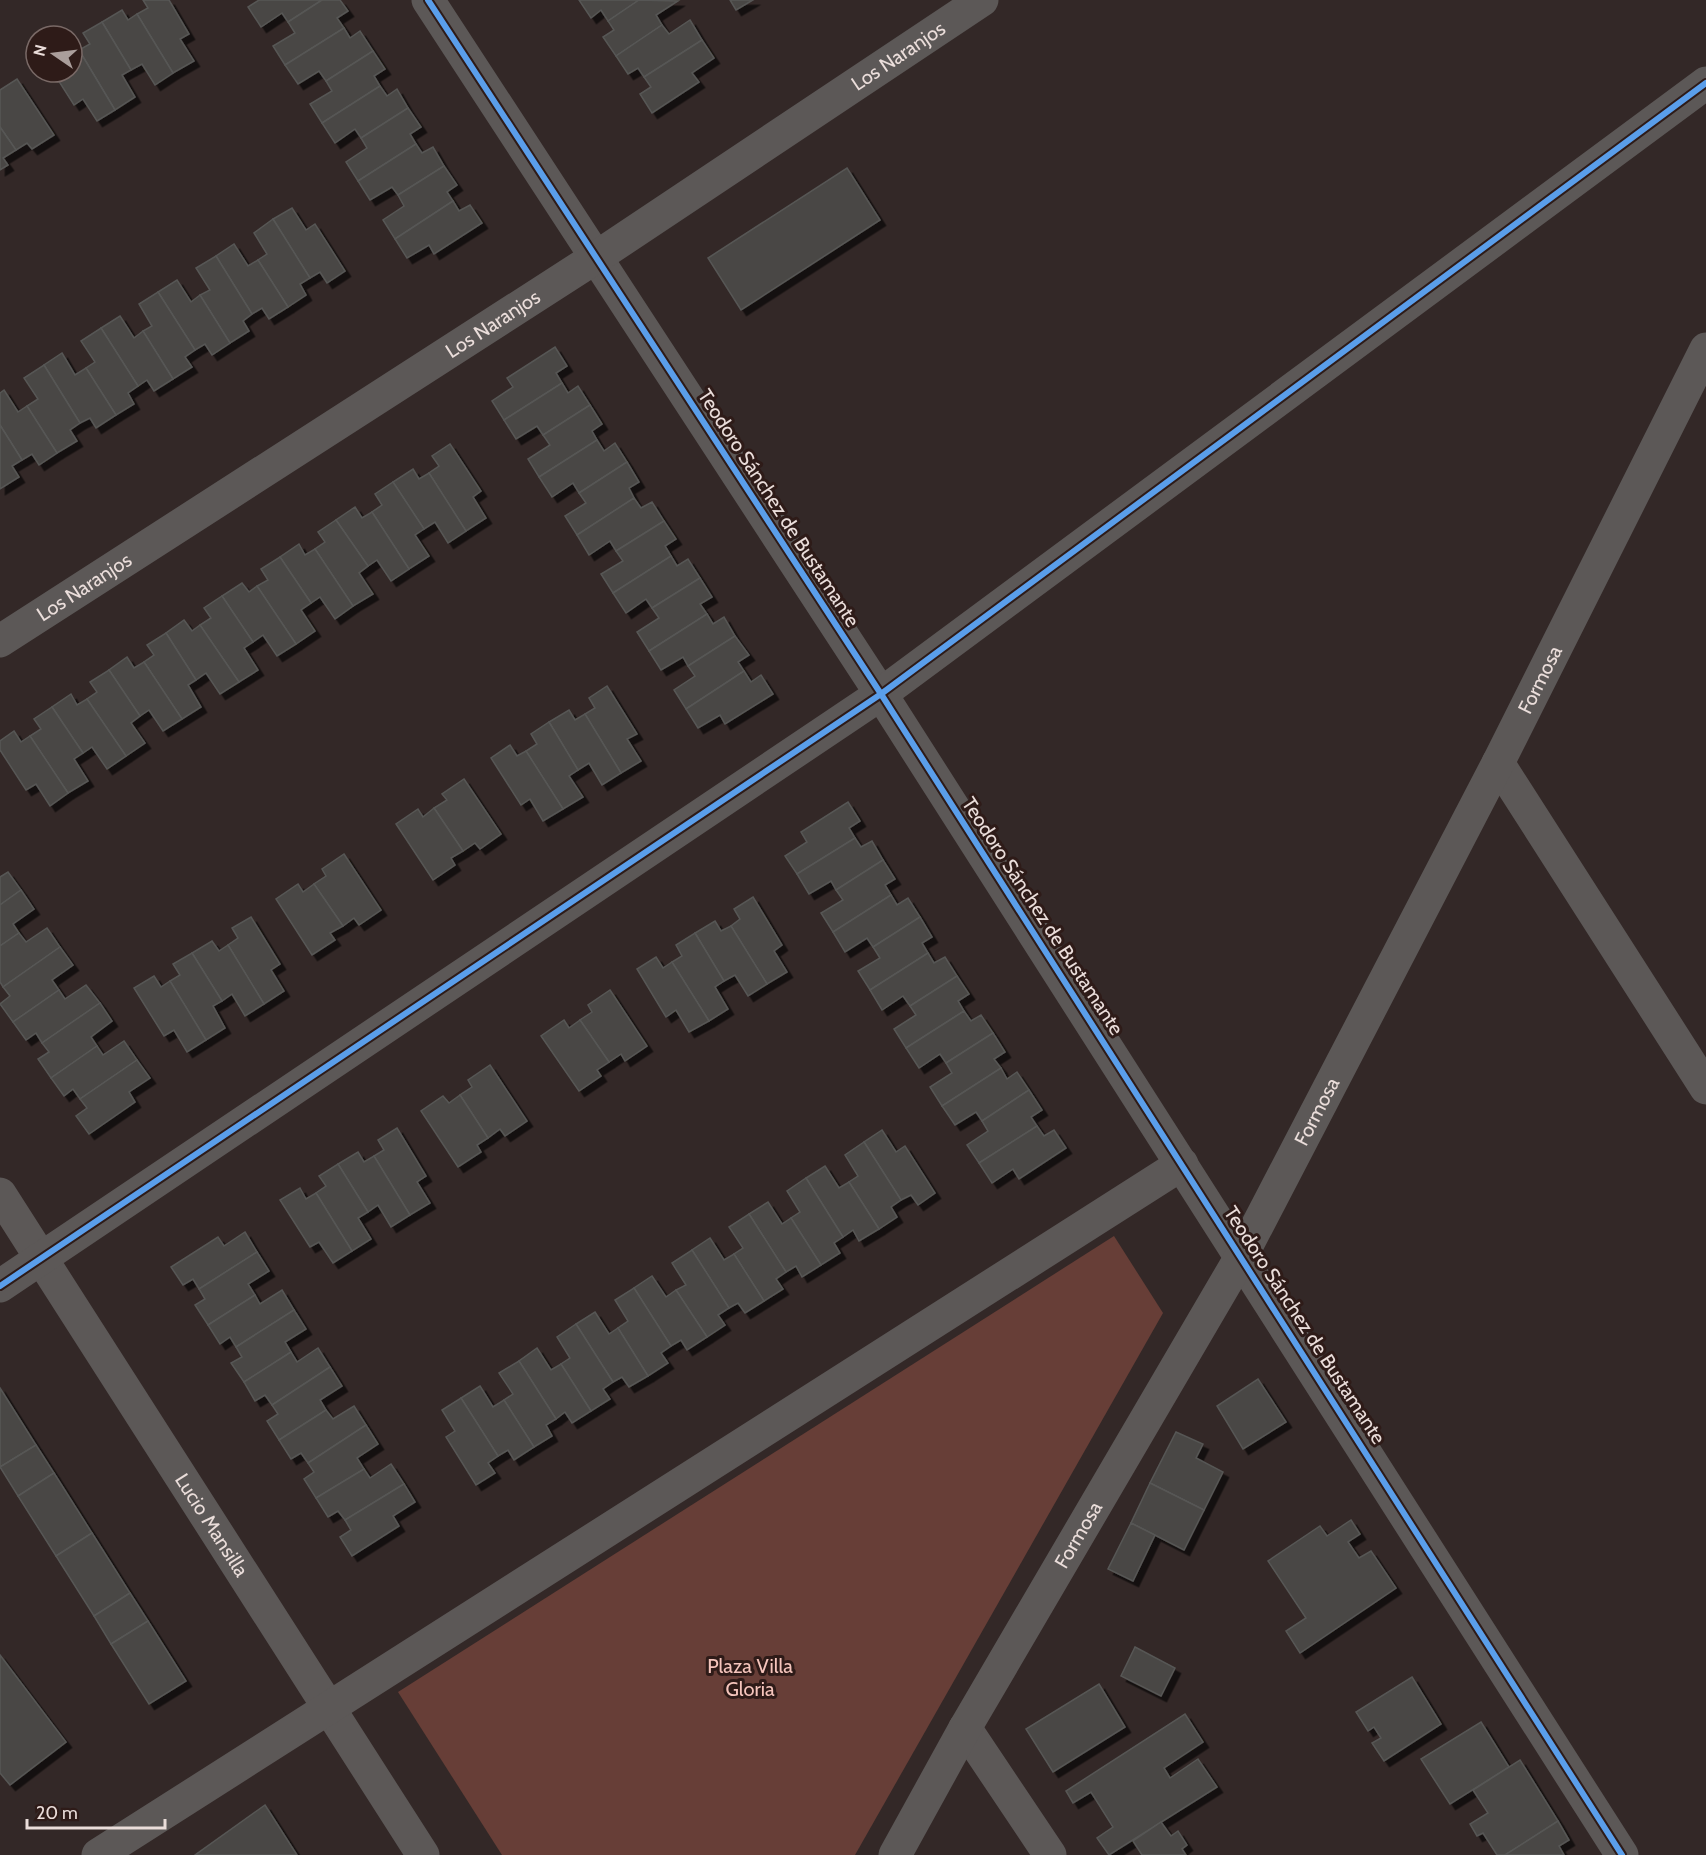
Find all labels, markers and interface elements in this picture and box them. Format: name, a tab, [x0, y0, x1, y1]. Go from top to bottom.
street label: Los Naranjos	[847, 16, 950, 96]
north arrow	[24, 24, 84, 84]
text: N	[29, 43, 51, 58]
street label: Los Naranjos	[441, 285, 544, 363]
street label: Teodoro Sánchez de Bustamante	[693, 385, 865, 631]
street label: Los Naranjos	[32, 548, 136, 626]
street label: Formosa	[1513, 641, 1567, 718]
street label: Teodoro Sánchez de Bustamante	[957, 793, 1129, 1039]
street label: Formosa	[1289, 1073, 1344, 1150]
street label: Teodoro Sánchez de Bustamante	[1219, 1202, 1391, 1448]
street label: Lucio Mansilla	[170, 1469, 254, 1581]
street label: Formosa	[1049, 1497, 1107, 1572]
park label: Plaza Villa Gloria	[707, 1654, 793, 1701]
scale bar	[27, 1792, 165, 1830]
text: 20 m	[36, 1802, 78, 1824]

